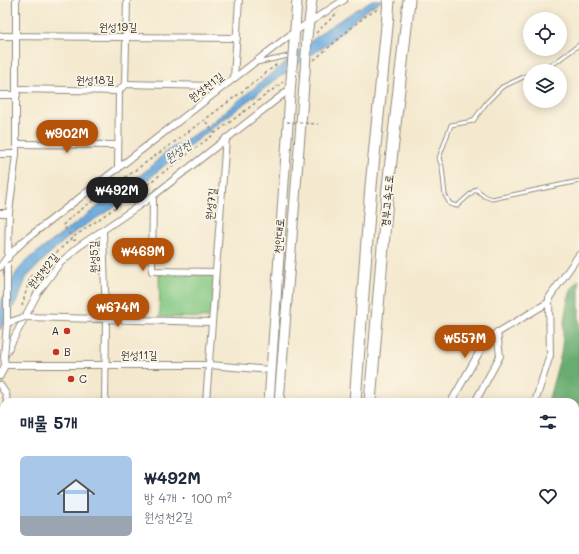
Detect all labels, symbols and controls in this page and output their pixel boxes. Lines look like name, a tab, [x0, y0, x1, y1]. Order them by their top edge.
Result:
map controls	[523, 12, 567, 108]
button: locate	[523, 12, 567, 56]
street label: 원성19길	[99, 19, 137, 34]
button: layers	[523, 64, 567, 108]
street label: 원성천1길	[185, 68, 226, 105]
street label: 원성18길	[76, 72, 114, 87]
pin: ₩902M	[39, 120, 95, 154]
text: ₩902M	[45, 124, 89, 141]
water label: 원성천	[161, 136, 195, 166]
street label: 경부고속도로	[377, 174, 396, 228]
pin: ₩492M	[89, 177, 145, 211]
text: ₩492M	[95, 181, 139, 198]
street label: 원성7길	[202, 187, 219, 221]
street label: 천안대로	[270, 218, 287, 254]
pin: ₩469M	[115, 238, 171, 272]
street label: 원성5길	[85, 240, 102, 274]
text: ₩469M	[121, 242, 165, 259]
street label: 원성천2길	[24, 250, 61, 292]
pin: ₩674M	[90, 294, 146, 328]
text: ₩674M	[96, 298, 140, 315]
place label: A	[51, 323, 59, 338]
pin: ₩557M	[437, 325, 493, 359]
marker: A	[62, 326, 72, 336]
text: ₩557M	[444, 329, 486, 346]
place label: B	[64, 344, 71, 359]
marker: B	[51, 347, 61, 357]
street label: 원성11길	[121, 347, 157, 362]
place label: C	[79, 371, 87, 386]
marker: C	[66, 374, 76, 384]
text: 매물 5개	[20, 411, 77, 433]
icon: filters	[537, 411, 559, 433]
text: ₩492M	[144, 466, 201, 488]
icon: home	[52, 472, 100, 520]
icon: heart	[537, 485, 559, 507]
text: 방 4개 · 100 m²	[144, 489, 232, 506]
text: 원성천2길	[144, 508, 193, 525]

